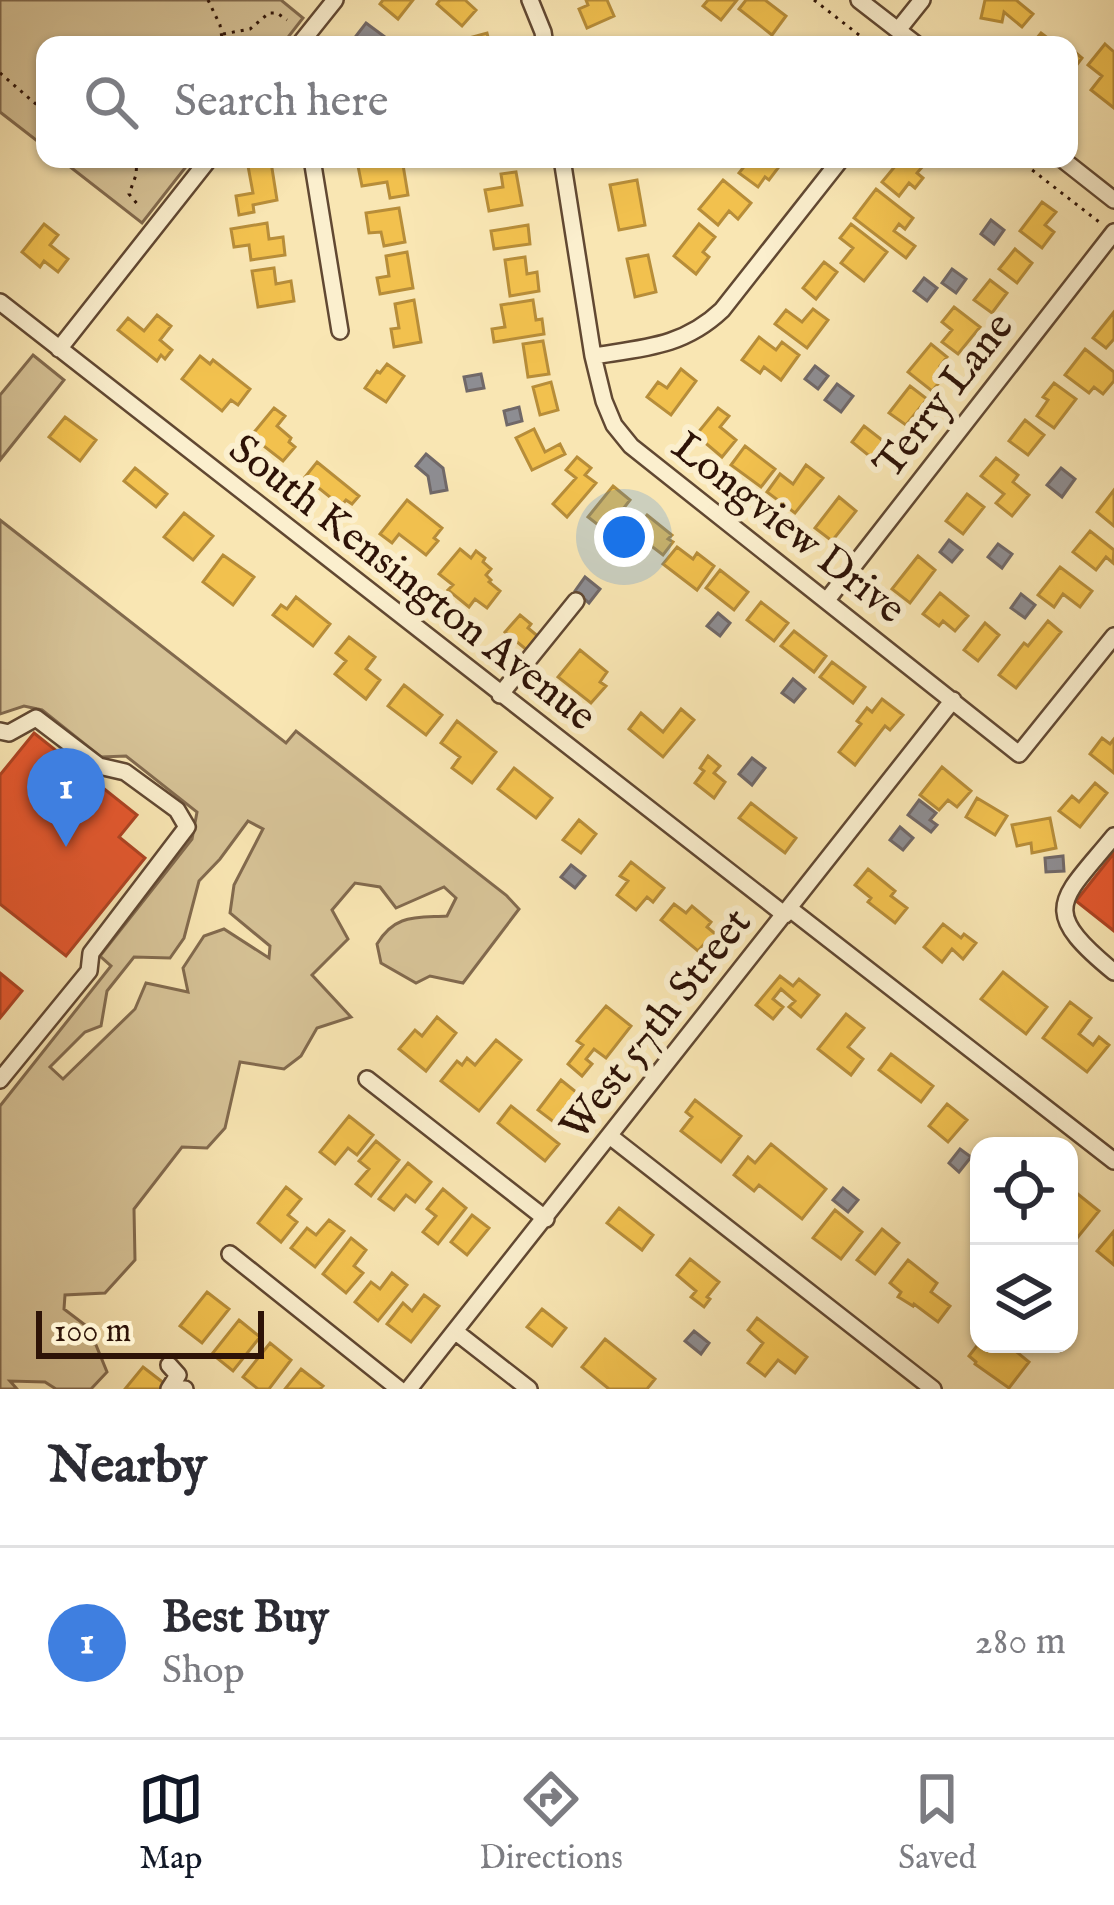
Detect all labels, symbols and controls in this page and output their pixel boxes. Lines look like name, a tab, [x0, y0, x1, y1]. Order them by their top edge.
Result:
search box	[36, 36, 1078, 168]
icon: search	[78, 69, 144, 135]
text: Search here	[174, 74, 388, 131]
street label: Terry Lane	[863, 302, 1026, 490]
street label: Longview Drive	[660, 421, 915, 637]
street label: South Kensington Avenue	[218, 424, 606, 744]
your location	[594, 507, 654, 567]
pin: 1	[27, 748, 105, 847]
street label: West 57th Street	[549, 898, 764, 1152]
map controls	[970, 1137, 1078, 1353]
button: locate	[970, 1137, 1078, 1245]
button: layers	[970, 1245, 1078, 1353]
scale bar	[36, 1305, 264, 1358]
text: 100 m	[54, 1311, 131, 1353]
text: Nearby	[48, 1435, 207, 1500]
text: Best Buy	[162, 1590, 329, 1647]
text: 1	[80, 1618, 94, 1667]
text: 280 m	[975, 1618, 1066, 1667]
text: Shop	[162, 1647, 245, 1696]
tab: Map	[138, 1766, 204, 1880]
tab: Directions	[479, 1766, 623, 1880]
tab: Saved	[898, 1766, 976, 1880]

